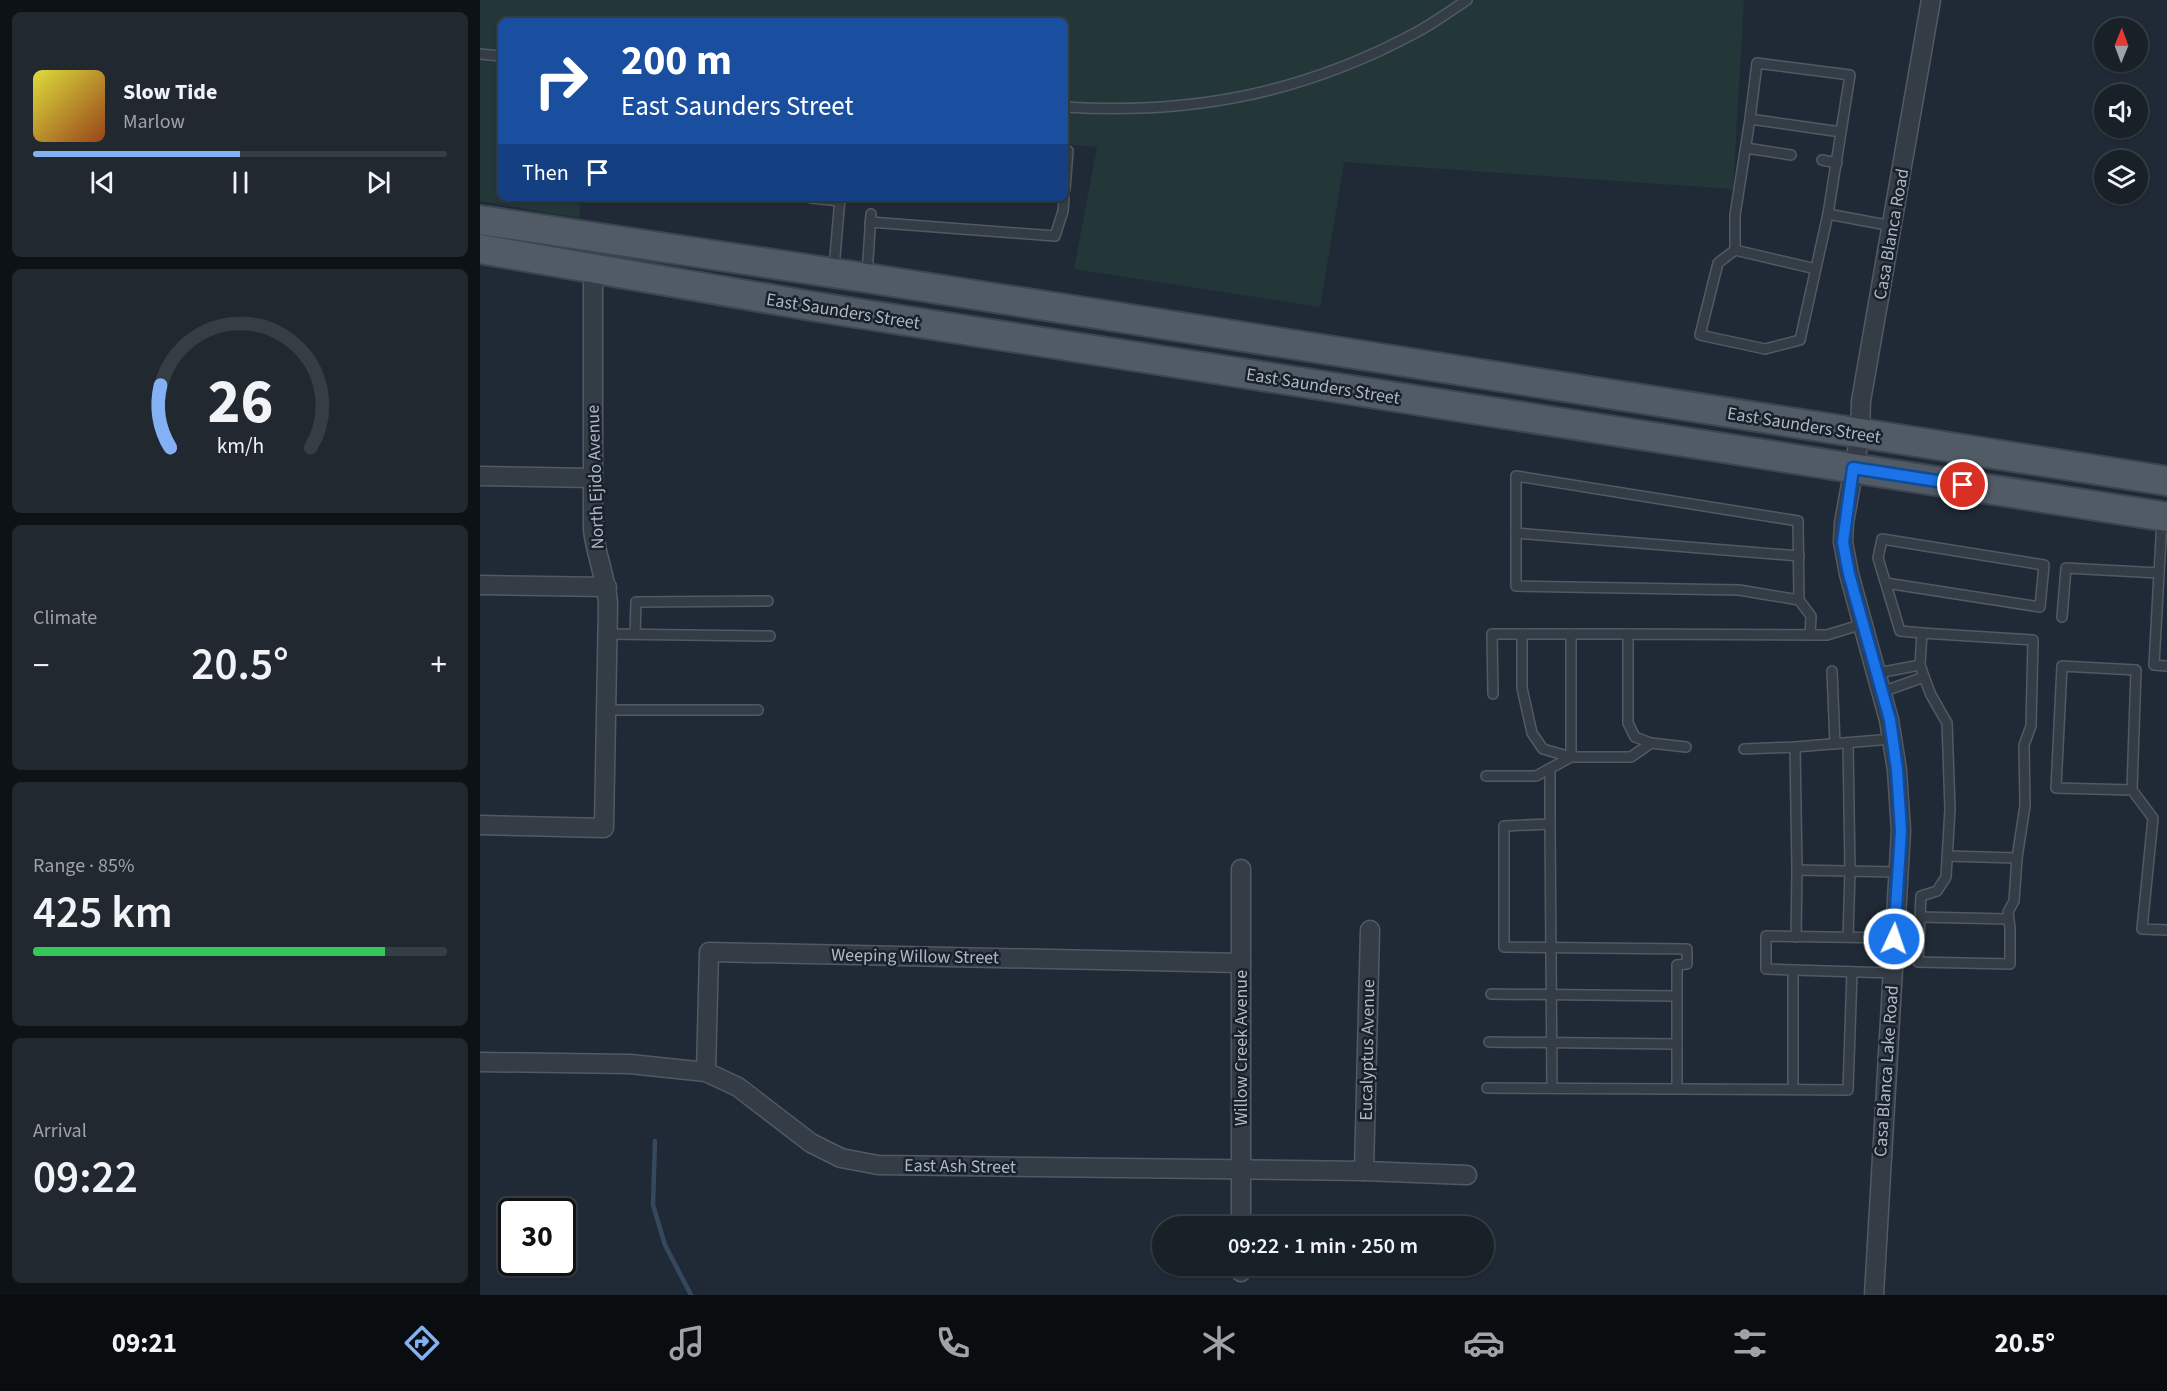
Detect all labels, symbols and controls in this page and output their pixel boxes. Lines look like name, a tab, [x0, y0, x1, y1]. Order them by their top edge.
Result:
north arrow	[2094, 18, 2148, 72]
map controls	[2094, 18, 2148, 204]
text: 200 m	[621, 31, 732, 91]
icon: right	[522, 42, 600, 120]
text: Slow Tide	[123, 76, 217, 108]
button: sound	[2094, 84, 2148, 138]
text: East Saunders Street	[621, 87, 854, 126]
text: Marlow	[123, 108, 185, 136]
button: layers	[2094, 150, 2148, 204]
icon: arrive	[581, 156, 614, 189]
text: Then	[522, 157, 569, 189]
icon: previous	[86, 166, 119, 199]
icon: pause	[224, 166, 257, 199]
icon: next	[362, 166, 395, 199]
street label: Casa Blanca Road	[1868, 166, 1915, 302]
street label: East Saunders Street	[764, 287, 921, 336]
text: 26	[207, 358, 273, 447]
street label: East Saunders Street	[1244, 362, 1401, 411]
street label: East Saunders Street	[1725, 401, 1882, 450]
street label: North Ejido Avenue	[580, 404, 611, 550]
text: km/h	[216, 431, 264, 462]
pin	[1937, 459, 1988, 510]
icon: arrive	[1946, 468, 1979, 501]
text: Climate	[33, 604, 97, 632]
text: 20.5°	[191, 633, 289, 697]
text: −	[33, 642, 49, 689]
text: +	[431, 642, 447, 689]
text: Range · 85%	[33, 852, 134, 880]
text: 425 km	[33, 881, 173, 945]
position arrow	[1862, 907, 1926, 971]
street label: Weeping Willow Street	[831, 943, 999, 970]
street label: Willow Creek Avenue	[1229, 970, 1254, 1126]
street label: Eucalyptus Avenue	[1354, 979, 1381, 1121]
street label: Casa Blanca Lake Road	[1868, 984, 1905, 1158]
text: Arrival	[33, 1117, 87, 1145]
text: 09:22	[33, 1146, 138, 1210]
street label: East Ash Street	[904, 1153, 1016, 1180]
speed limit sign: 30	[498, 1198, 576, 1276]
text: 09:22 · 1 min · 250 m	[1228, 1230, 1418, 1262]
icon: directions	[401, 1322, 443, 1364]
icon: music	[666, 1322, 708, 1364]
icon: phone	[932, 1322, 974, 1364]
icon: climate	[1198, 1322, 1240, 1364]
icon: car	[1463, 1322, 1505, 1364]
icon: filters	[1729, 1322, 1771, 1364]
text: 09:21	[112, 1324, 177, 1363]
text: 20.5°	[1994, 1324, 2055, 1363]

